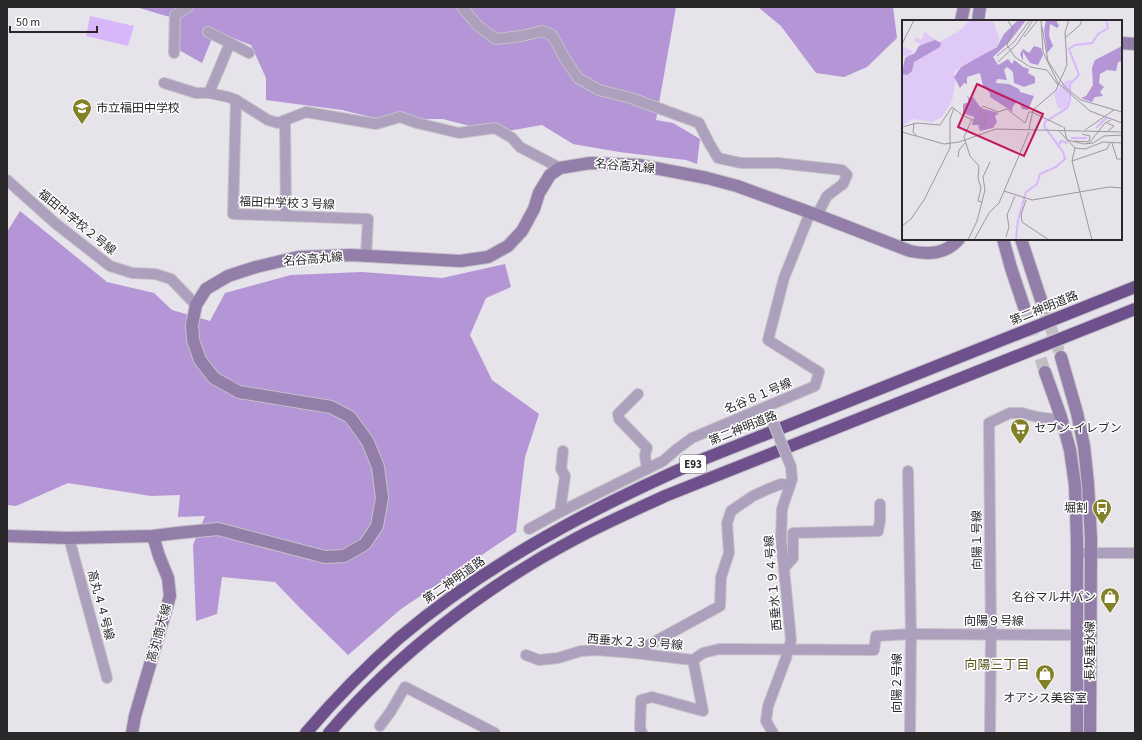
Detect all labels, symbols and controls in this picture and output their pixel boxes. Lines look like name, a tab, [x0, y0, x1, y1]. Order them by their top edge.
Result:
scale bar	[10, 8, 97, 34]
text: 50 m	[16, 14, 40, 31]
inset map	[902, 20, 1122, 240]
school or university icon: 市立福田中学校	[71, 97, 93, 125]
place label: 市立福田中学校	[96, 100, 180, 117]
street label: 名谷高丸線	[594, 155, 656, 178]
street label: 福田中学校２号線	[34, 186, 119, 259]
street label: 福田中学校３号線	[239, 193, 335, 214]
street label: 名谷高丸線	[282, 248, 344, 271]
street label: 第二神明道路	[1008, 287, 1081, 330]
street label: 名谷８１号線	[722, 375, 795, 418]
street label: 第二神明道路	[707, 407, 780, 450]
supermarket icon: セブン-イレブン	[1009, 417, 1031, 445]
place label: セブン-イレブン	[1034, 420, 1122, 437]
road number: E93	[680, 455, 706, 473]
bus stop icon: 堀割	[1091, 497, 1113, 525]
place label: 堀割	[1064, 500, 1088, 517]
street label: 向陽１号線	[968, 510, 987, 570]
street label: 西垂水１９４号線	[761, 534, 786, 632]
street label: 第二神明道路	[420, 553, 489, 608]
street label: 高丸４４号線	[83, 568, 118, 642]
shop icon: 名谷マル井パン	[1099, 586, 1121, 614]
place label: 名谷マル井パン	[1011, 589, 1096, 606]
street label: 高丸商大線	[143, 602, 176, 664]
street label: 向陽９号線	[964, 613, 1024, 630]
street label: 長坂垂水線	[1082, 621, 1099, 681]
street label: 西垂水２３９号線	[586, 631, 683, 654]
street label: 向陽２号線	[889, 653, 906, 713]
district label: 向陽三丁目	[964, 656, 1030, 674]
shop icon: オアシス美容室	[1034, 663, 1056, 691]
place label: オアシス美容室	[1003, 690, 1087, 707]

